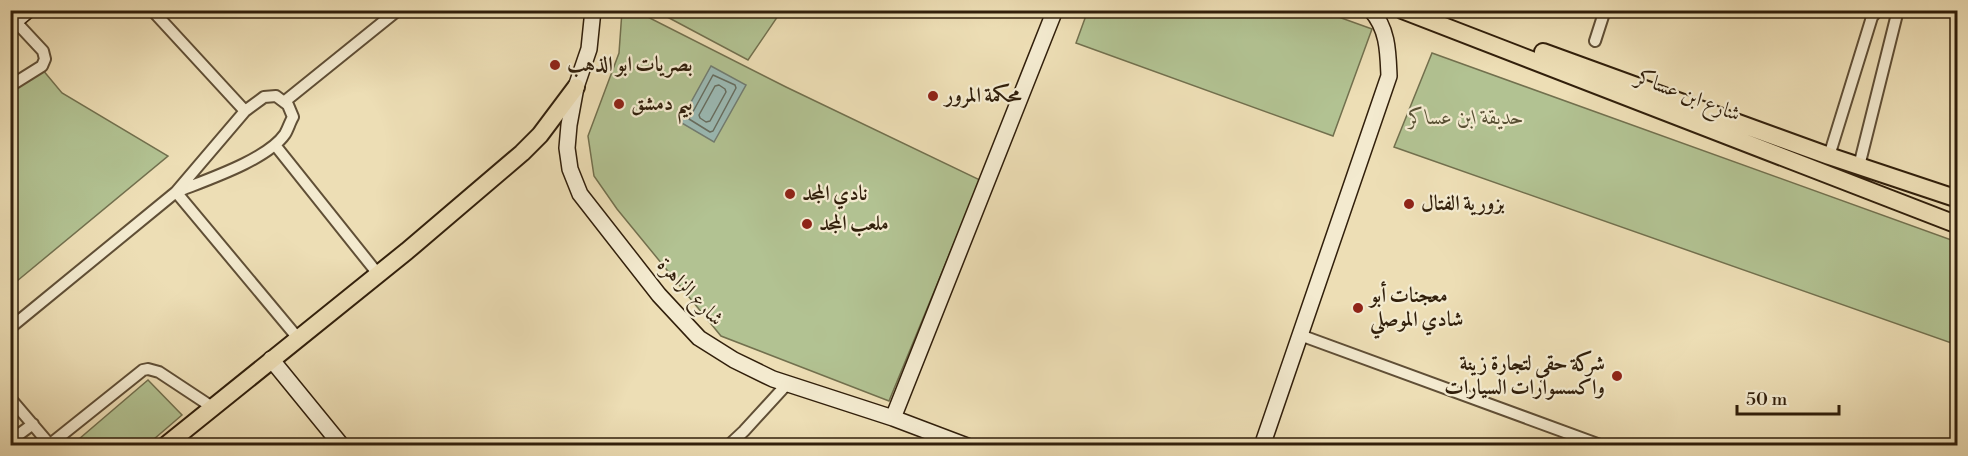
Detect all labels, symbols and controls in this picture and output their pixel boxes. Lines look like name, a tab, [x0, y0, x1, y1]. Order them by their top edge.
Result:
place label: بصريات ابو الذهب	[567, 52, 692, 78]
marker: بصريات ابو الذهب	[548, 58, 562, 72]
street label: شارع ابن عساكر	[1629, 63, 1744, 132]
place label: محكمة المرور	[943, 83, 1023, 109]
marker: محكمة المرور	[926, 89, 940, 103]
place label: بيم دمشق	[631, 91, 692, 124]
marker: بيم دمشق	[612, 97, 626, 111]
park label: حديقة ابن عساكر	[1406, 105, 1524, 131]
place label: نادي المجد	[802, 181, 867, 210]
marker: نادي المجد	[783, 187, 797, 201]
place label: بزورية الفتال	[1421, 191, 1505, 217]
marker: بزورية الفتال	[1402, 197, 1416, 211]
place label: ملعب المجد	[819, 211, 889, 237]
marker: ملعب المجد	[800, 217, 814, 231]
street label: شارع الزاهرة	[648, 252, 729, 334]
place label: معجنات أبو شادي الموصلي	[1368, 281, 1463, 339]
marker: معجنات أبو شادي الموصلي	[1351, 301, 1365, 315]
place label: شركة حقي لتجارة زينة واكسسوارات السيارات	[1444, 350, 1605, 401]
marker: شركة حقي لتجارة زينة واكسسوارات السيارات	[1610, 369, 1624, 383]
scale bar	[1737, 378, 1839, 416]
text: 50 m	[1746, 388, 1788, 411]

